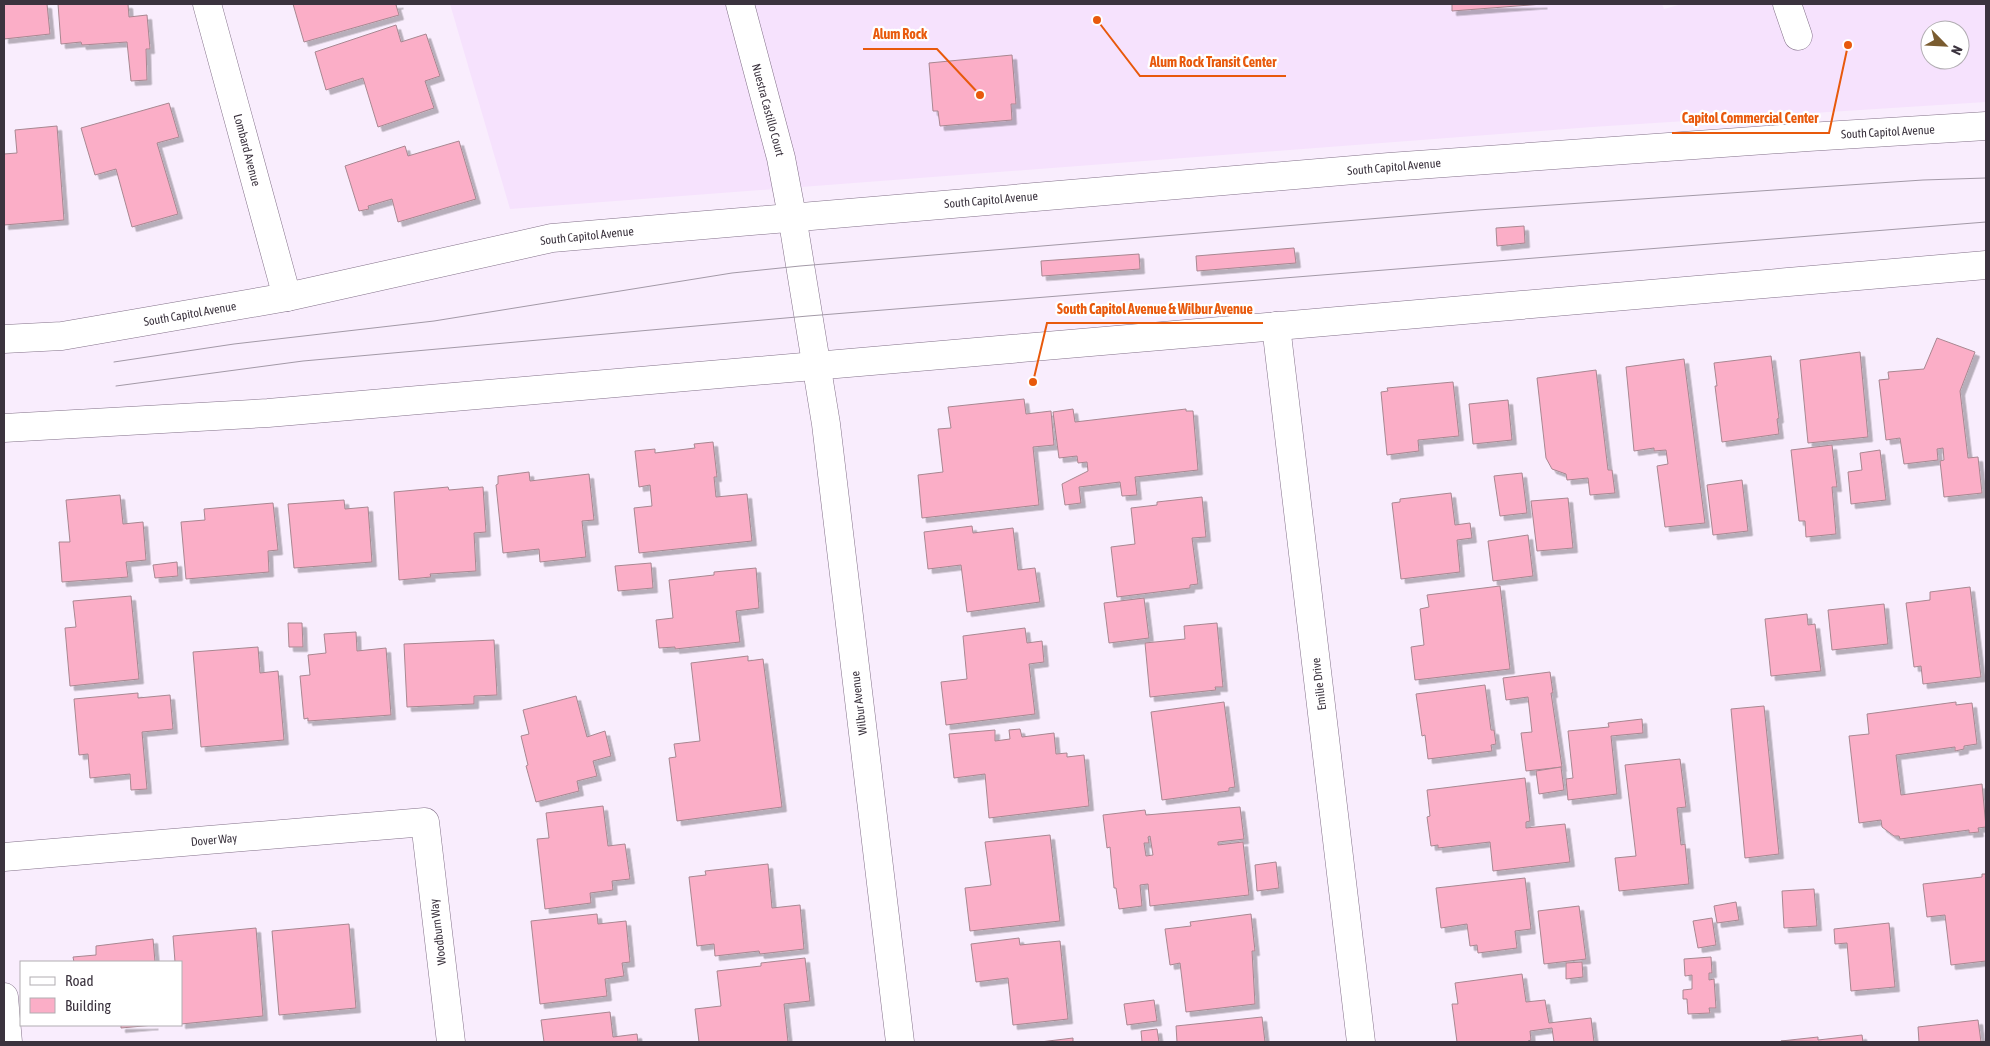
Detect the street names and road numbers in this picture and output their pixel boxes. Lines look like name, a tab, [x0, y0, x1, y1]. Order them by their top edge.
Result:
street label: Nuestra Castillo Court	[749, 62, 787, 158]
street label: Lombard Avenue	[231, 112, 263, 188]
street label: South Capitol Avenue	[1841, 123, 1935, 141]
street label: South Capitol Avenue	[1347, 156, 1441, 178]
street label: South Capitol Avenue	[944, 189, 1038, 211]
street label: South Capitol Avenue	[540, 224, 634, 248]
street label: South Capitol Avenue	[143, 299, 237, 329]
street label: Emilie Drive	[1309, 657, 1329, 711]
street label: Wilbur Avenue	[848, 670, 870, 736]
street label: Dover Way	[190, 831, 238, 849]
street label: Woodburn Way	[427, 898, 449, 966]

